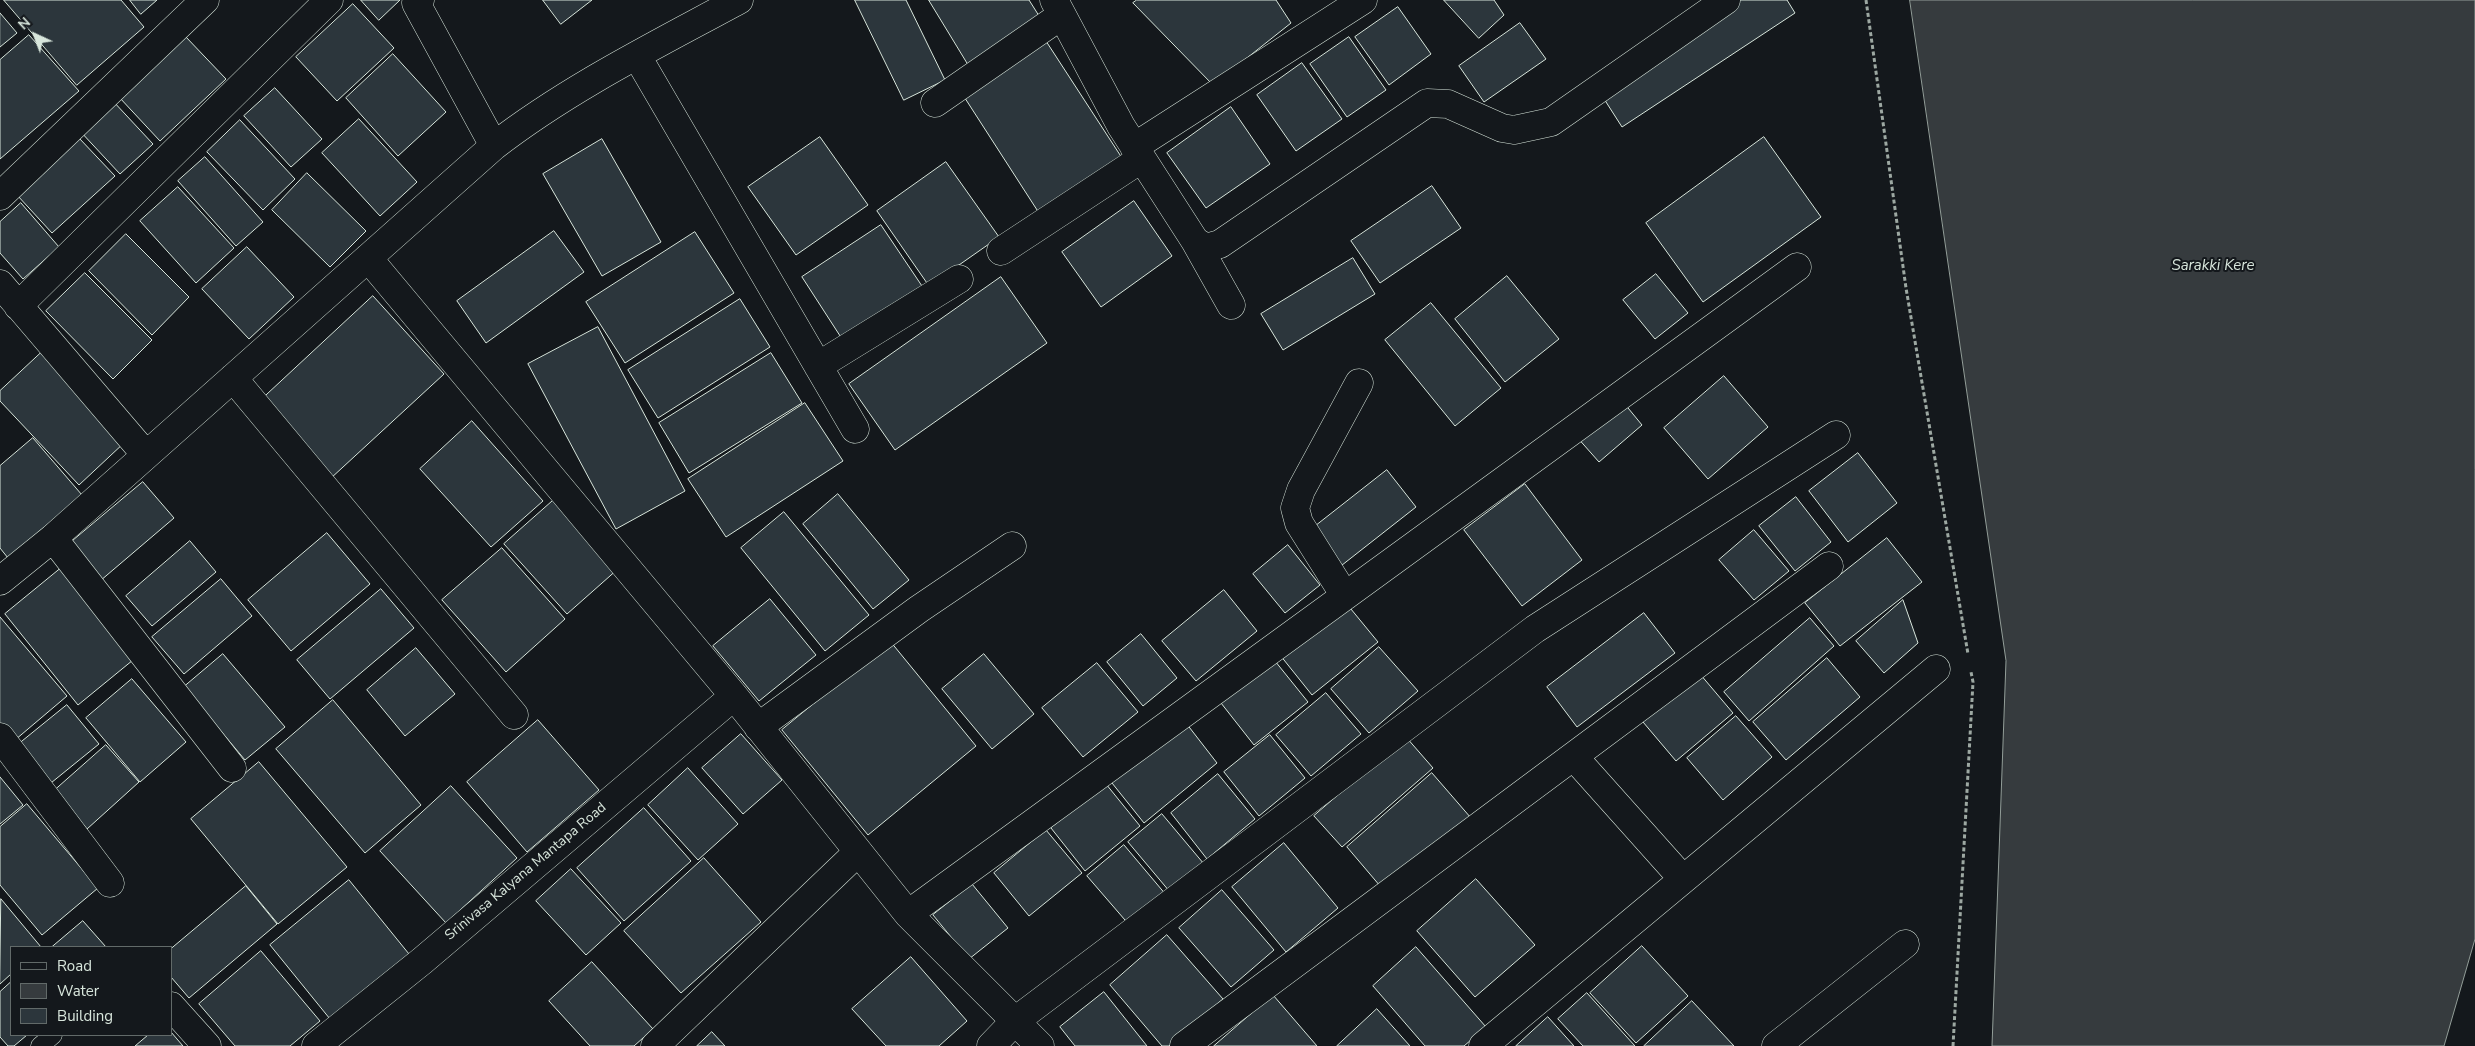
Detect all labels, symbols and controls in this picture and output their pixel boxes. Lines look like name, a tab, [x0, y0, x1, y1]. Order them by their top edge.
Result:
north arrow	[10, 10, 60, 60]
text: N	[14, 13, 35, 34]
water label: Sarakki Kere	[2171, 257, 2255, 275]
street label: Srinivasa Kalyana Mantapa Road	[442, 800, 610, 944]
legend	[10, 946, 172, 1036]
text: Road	[57, 956, 92, 976]
text: Water	[57, 981, 99, 1001]
text: Building	[57, 1006, 113, 1026]

